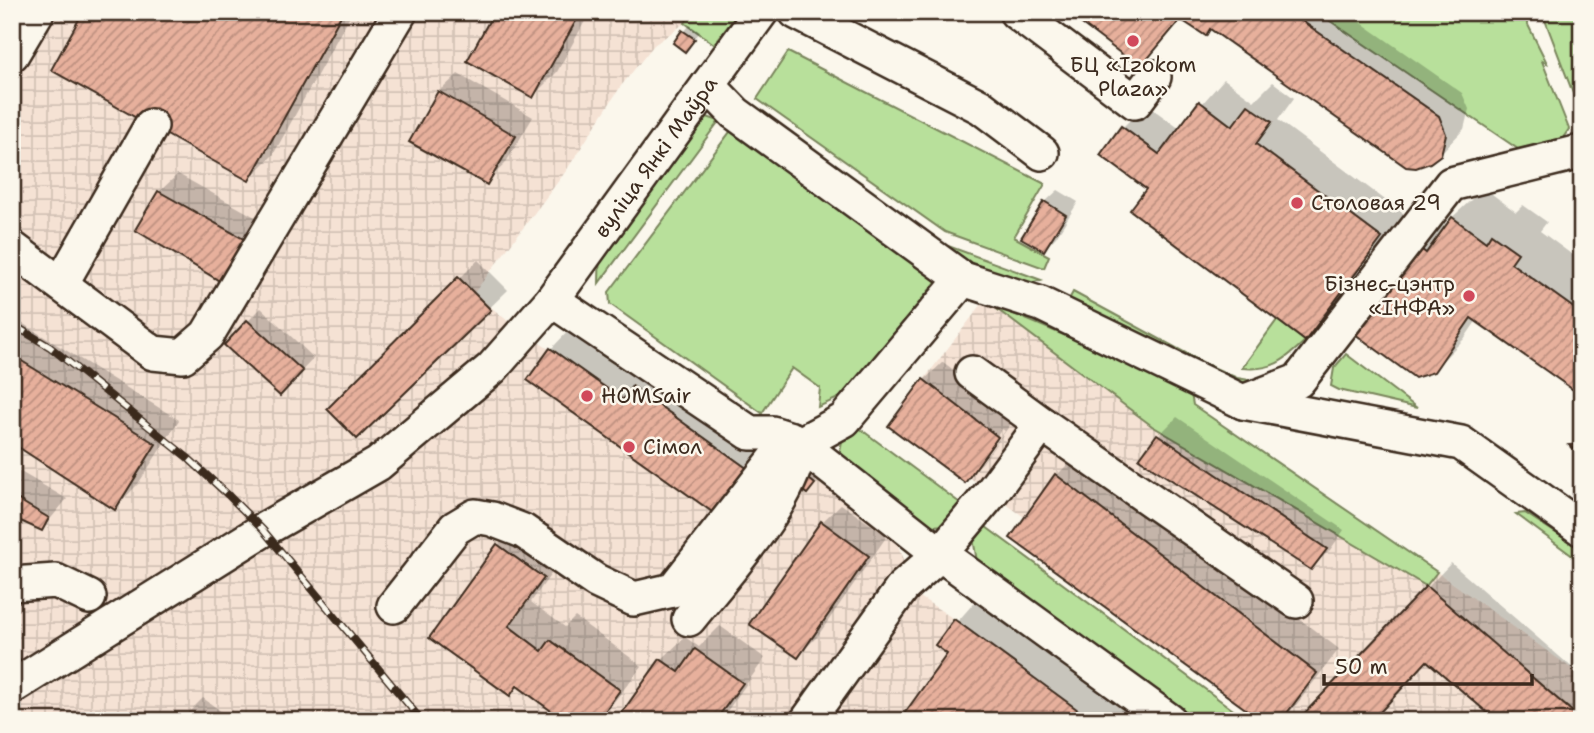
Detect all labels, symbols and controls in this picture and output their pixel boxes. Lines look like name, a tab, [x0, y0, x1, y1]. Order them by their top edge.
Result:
marker: БЦ «Izokom Plaza»	[1125, 33, 1141, 49]
place label: БЦ «Izokom Plaza»	[1070, 51, 1196, 103]
street label: вуліца Янкі Маўра	[588, 71, 724, 243]
place label: Столовая 29	[1311, 189, 1441, 217]
marker: Столовая 29	[1289, 195, 1305, 211]
place label: Бізнес-цэнтр «ІНФА»	[1324, 270, 1455, 322]
marker: Бізнес-цэнтр «ІНФА»	[1461, 288, 1477, 304]
place label: HOMSair	[601, 382, 692, 410]
marker: HOMSair	[579, 388, 595, 404]
place label: Сімол	[643, 433, 702, 461]
marker: Сімол	[621, 439, 637, 455]
scale bar	[1324, 642, 1533, 686]
text: 50 m	[1335, 653, 1388, 681]

